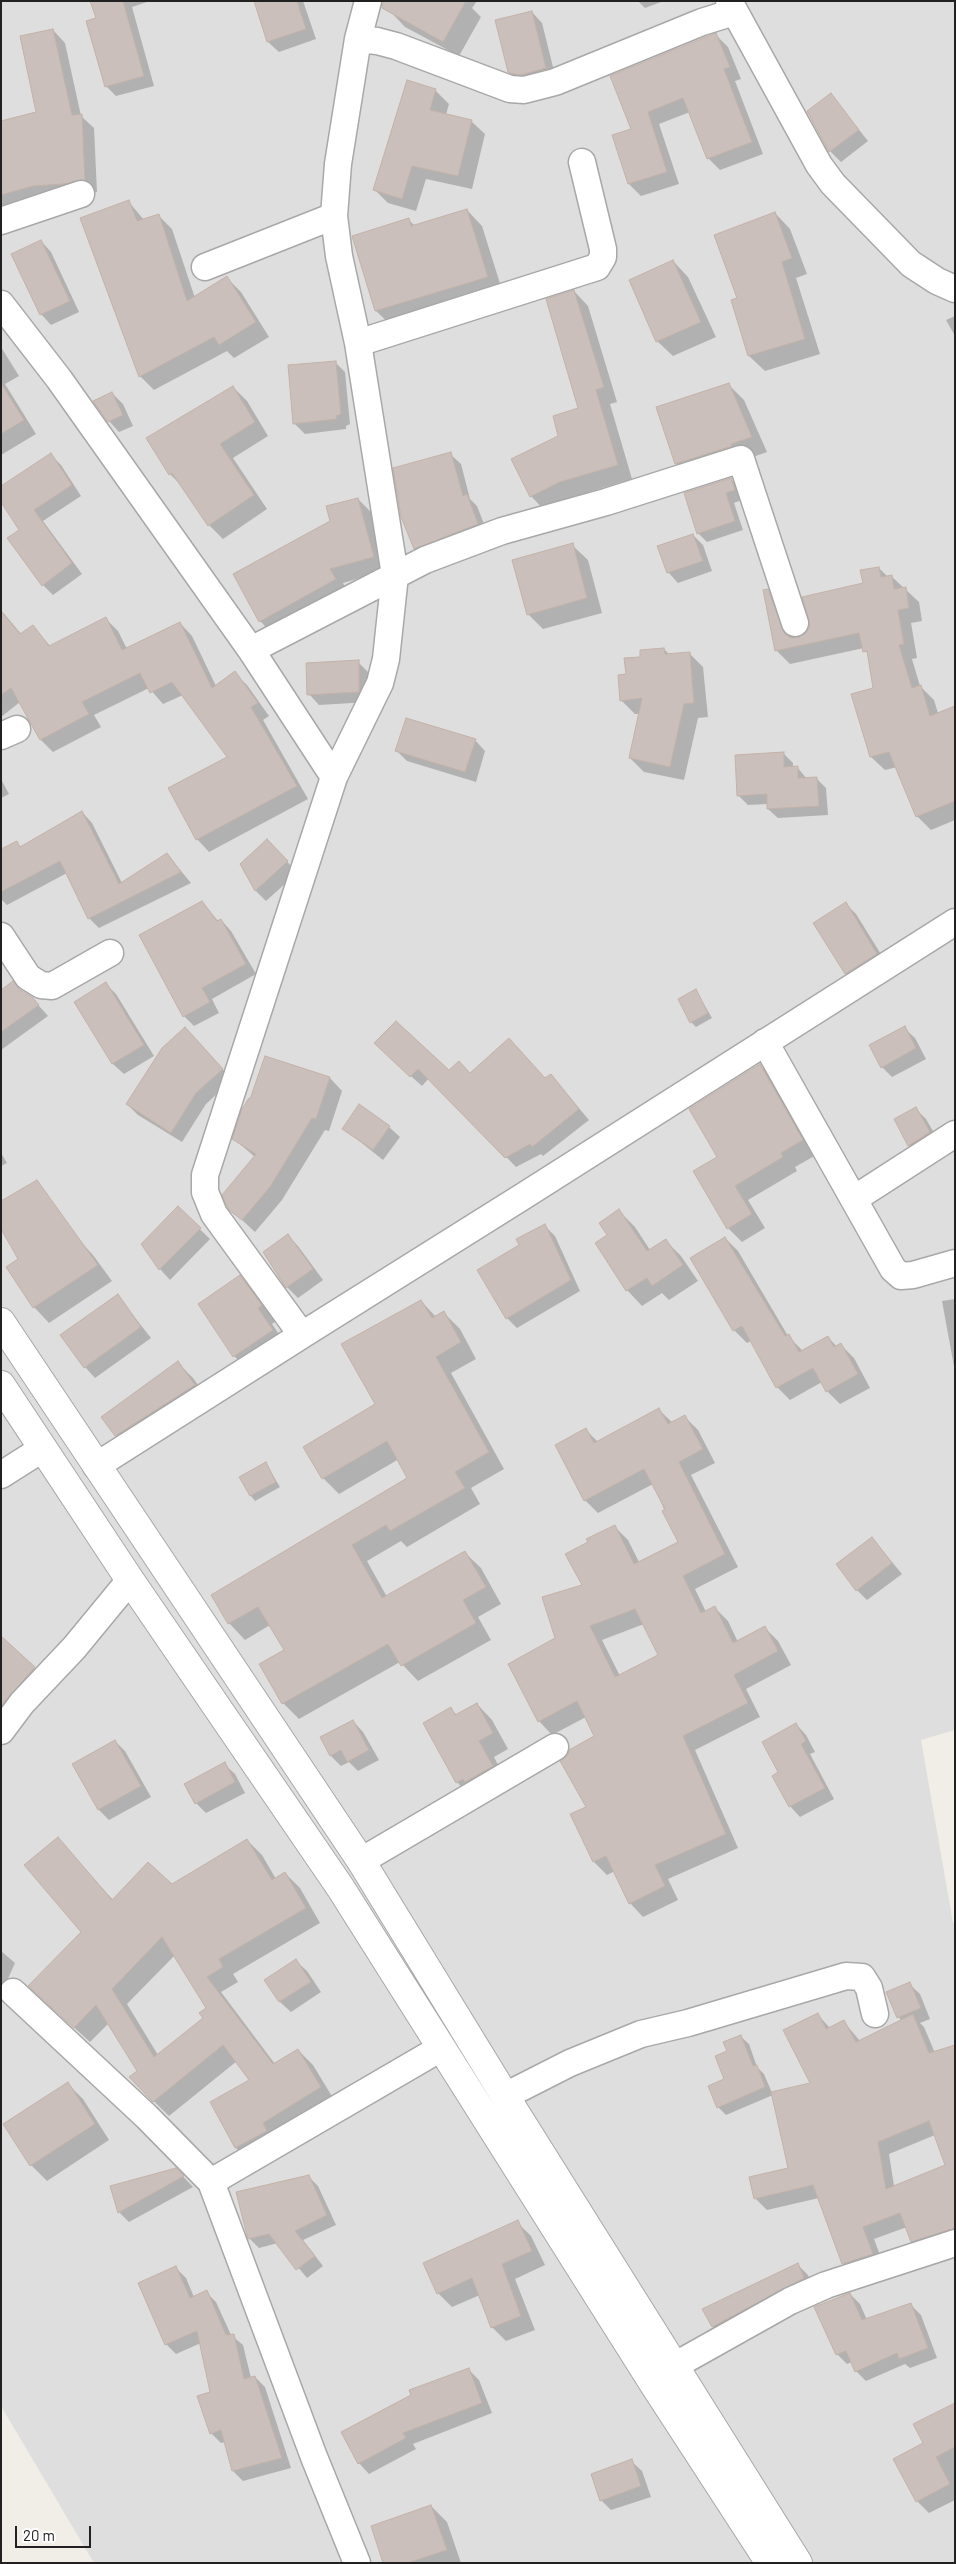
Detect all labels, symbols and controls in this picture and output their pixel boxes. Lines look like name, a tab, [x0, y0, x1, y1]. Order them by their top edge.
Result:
scale bar	[18, 2516, 94, 2548]
text: 20 m	[23, 2526, 55, 2544]

